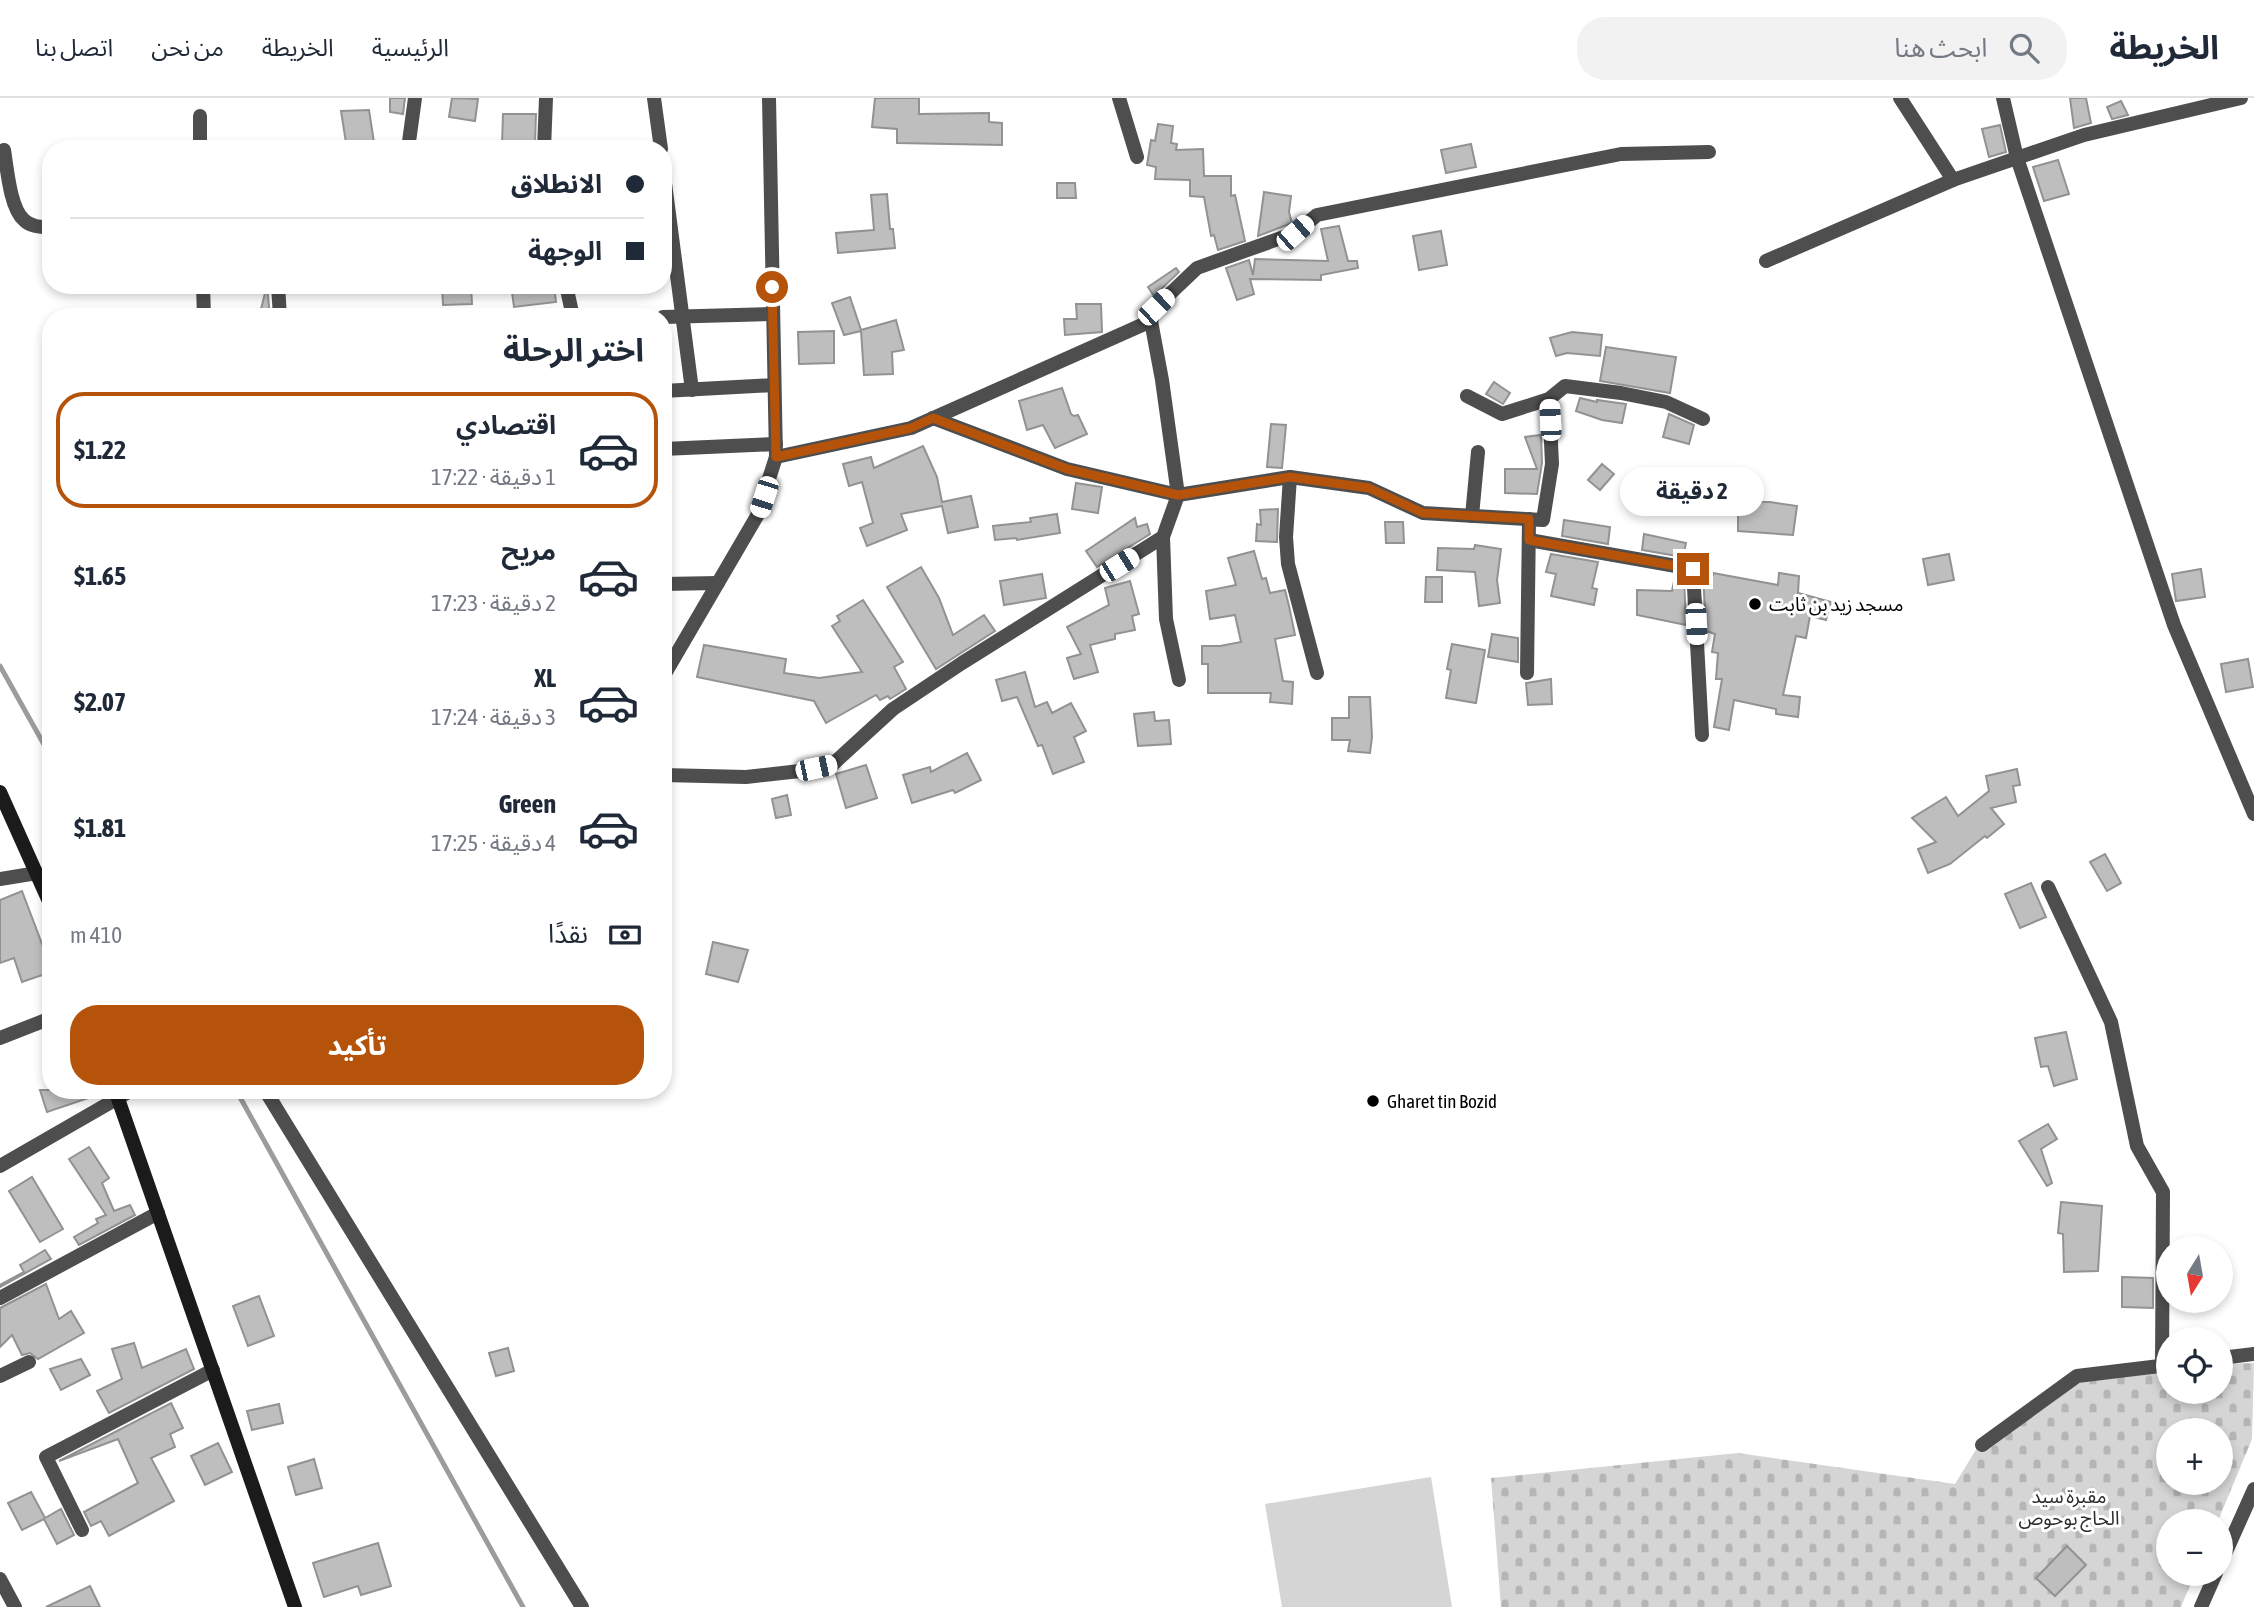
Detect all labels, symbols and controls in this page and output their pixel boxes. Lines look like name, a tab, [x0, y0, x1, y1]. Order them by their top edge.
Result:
search box	[1577, 17, 2067, 80]
text: الخريطة	[2109, 28, 2219, 66]
icon: search	[2005, 29, 2043, 67]
text: ابحث هنا	[1894, 33, 1987, 63]
text: اتصل بنا	[35, 34, 113, 61]
text: من نحن	[151, 34, 224, 61]
text: الخريطة	[262, 34, 334, 61]
text: الرئيسية	[372, 34, 449, 61]
text: الانطلاق	[511, 169, 602, 199]
car	[1273, 211, 1318, 255]
text: الوجهة	[528, 236, 602, 266]
route start	[756, 271, 788, 303]
car	[1134, 285, 1179, 329]
text: اختر الرحلة	[503, 331, 644, 368]
car	[1539, 398, 1562, 442]
text: اقتصادي	[456, 410, 556, 440]
icon: car	[577, 419, 640, 482]
text: $1.22	[74, 435, 126, 465]
text: 1 دقيقة · 17:22	[431, 464, 556, 490]
callout: 2 دقيقة	[1621, 468, 1765, 517]
car	[748, 474, 781, 520]
text: 2 دقيقة	[1656, 478, 1728, 504]
text: مريح	[501, 536, 556, 566]
icon: car	[577, 545, 640, 608]
car	[1096, 545, 1143, 585]
route end	[1677, 553, 1709, 585]
text: $1.65	[74, 561, 126, 591]
text: 2 دقيقة · 17:23	[431, 590, 556, 616]
place label: مسجد زيد بن ثابت	[1769, 593, 1903, 616]
marker: مسجد زيد بن ثابت	[1747, 596, 1763, 612]
car	[1685, 602, 1708, 646]
text: XL	[534, 663, 556, 693]
icon: car	[577, 671, 640, 734]
text: $2.07	[74, 687, 126, 717]
text: 3 دقيقة · 17:24	[431, 704, 556, 730]
car	[794, 753, 839, 783]
text: Green	[498, 789, 556, 819]
icon: car	[577, 797, 640, 860]
text: $1.81	[74, 813, 126, 843]
text: 4 دقيقة · 17:25	[431, 830, 556, 856]
icon: cash	[606, 916, 644, 954]
text: نقدًا	[548, 919, 588, 949]
text: 410 m	[70, 922, 122, 948]
button: تأكيد	[70, 1005, 644, 1085]
place label: Gharet tin Bozid	[1387, 1090, 1497, 1112]
marker: Gharet tin Bozid	[1365, 1093, 1381, 1109]
north arrow	[2156, 1236, 2233, 1312]
map controls	[2156, 1236, 2233, 1586]
button: locate	[2156, 1327, 2233, 1404]
button: +	[2156, 1418, 2233, 1495]
park label: مقبرة سيد الحاج بوحوص	[2019, 1485, 2119, 1532]
button: −	[2156, 1509, 2233, 1586]

